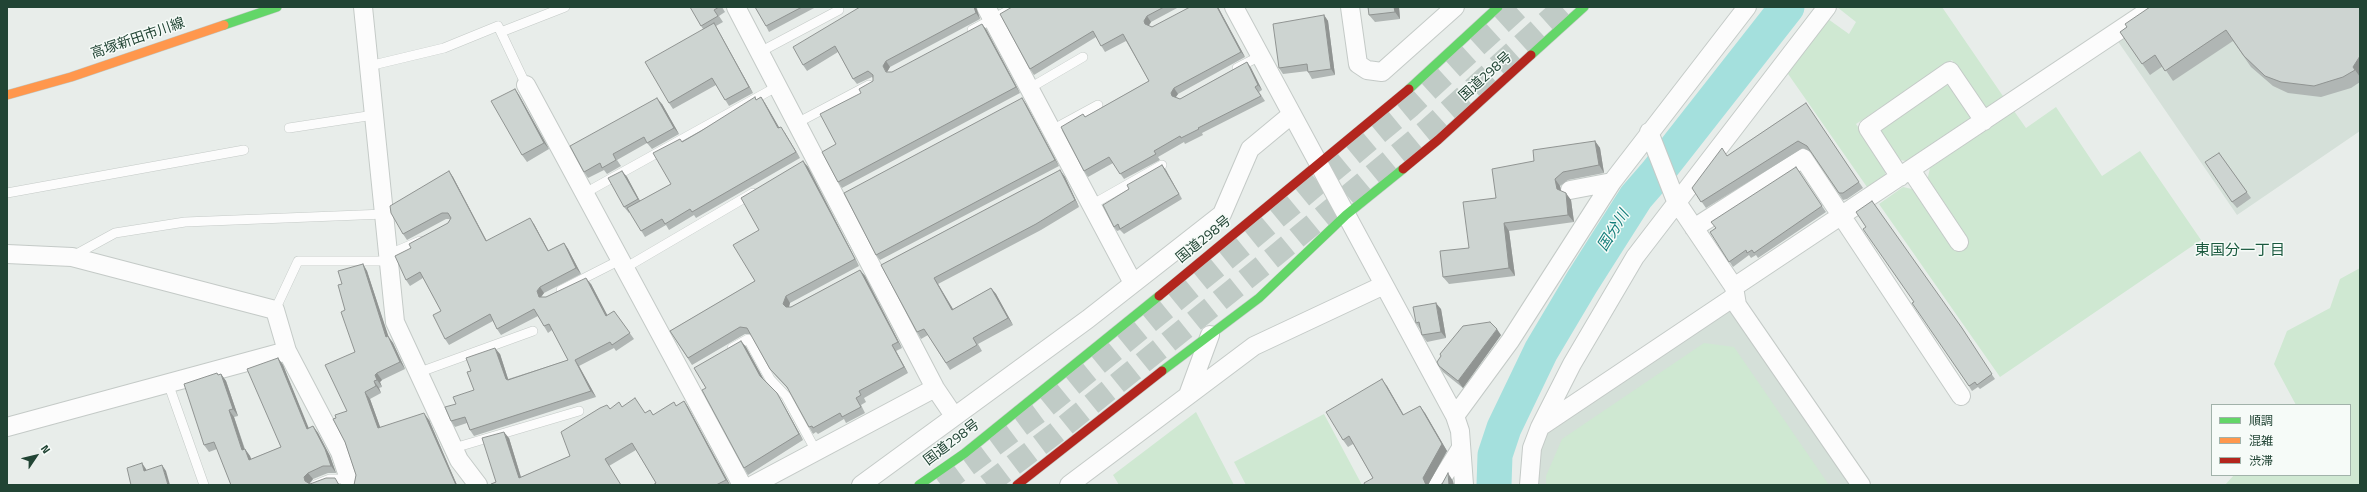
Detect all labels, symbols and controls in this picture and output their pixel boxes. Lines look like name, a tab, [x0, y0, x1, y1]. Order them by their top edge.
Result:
street label: 高塚新田市川線	[89, 15, 187, 63]
street label: 国道298号	[1456, 49, 1516, 105]
water label: 国分川	[1594, 207, 1634, 255]
street label: 国道298号	[1173, 213, 1235, 267]
district label: 東国分一丁目	[2195, 242, 2285, 260]
legend	[2211, 404, 2351, 476]
text: 順調	[2249, 411, 2273, 430]
street label: 国道298号	[921, 417, 983, 469]
text: 混雑	[2249, 431, 2273, 450]
north arrow	[16, 436, 56, 476]
text: N	[37, 441, 55, 457]
text: 渋滞	[2249, 451, 2273, 470]

